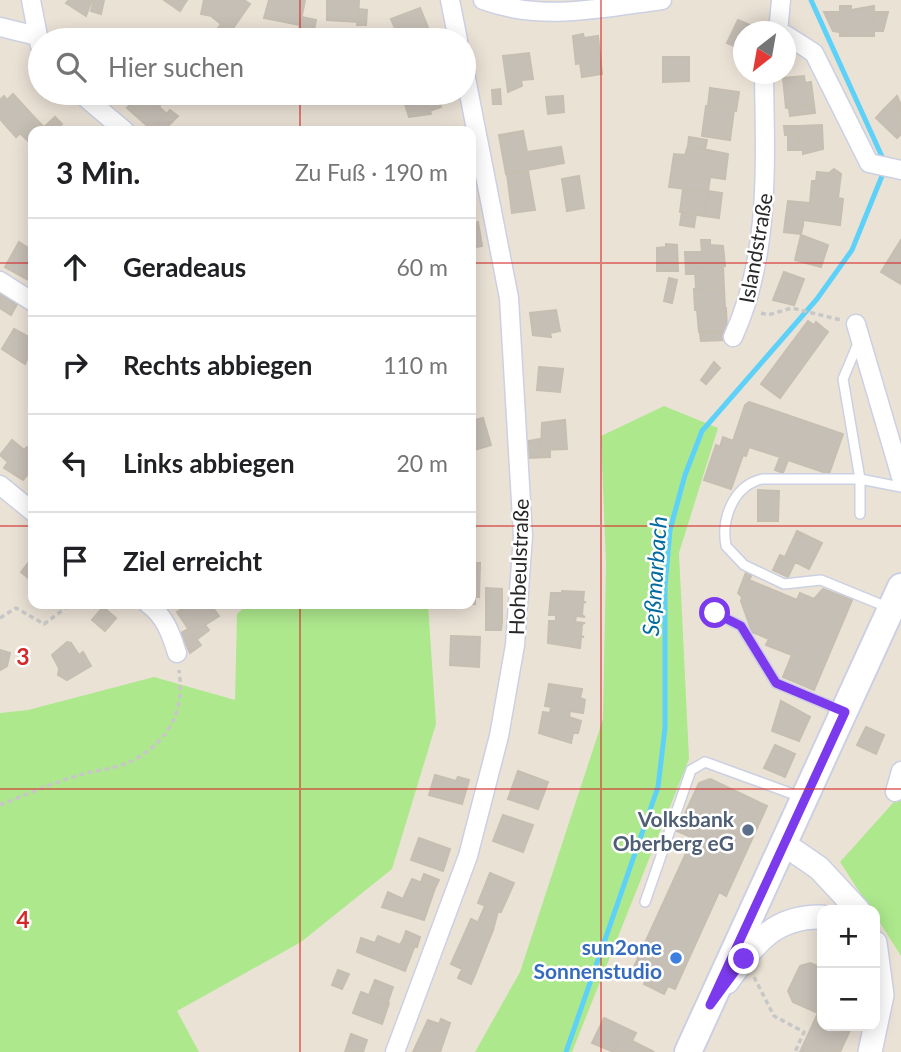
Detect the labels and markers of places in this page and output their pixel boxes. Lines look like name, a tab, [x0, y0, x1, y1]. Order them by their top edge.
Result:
place label: Volksbank Oberberg eG	[613, 806, 735, 855]
marker: Volksbank Oberberg eG	[740, 822, 756, 838]
place label: sun2one Sonnenstudio	[534, 934, 662, 983]
marker: sun2one Sonnenstudio	[668, 950, 684, 966]

